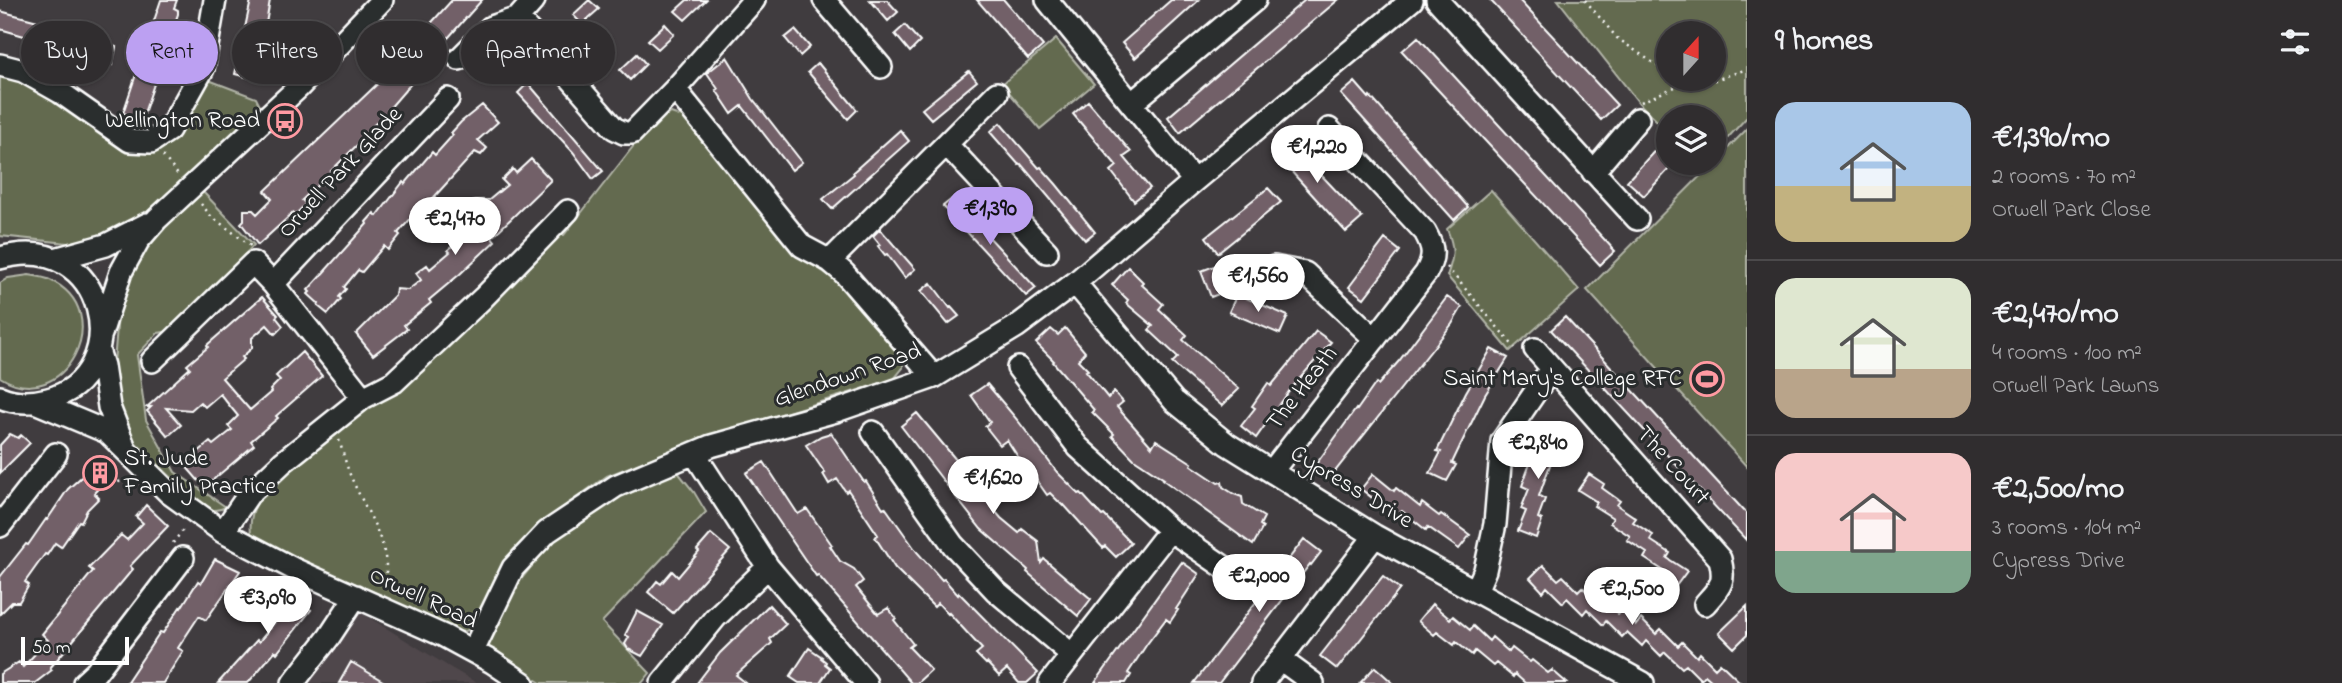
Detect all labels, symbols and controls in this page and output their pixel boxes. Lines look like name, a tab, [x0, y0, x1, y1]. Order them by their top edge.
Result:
text: 9 homes	[1775, 20, 1873, 64]
chip: Buy	[21, 21, 112, 84]
chip: Rent	[126, 21, 218, 84]
chip: Filters	[232, 21, 342, 84]
chip: New	[356, 21, 447, 84]
chip: Apartment	[461, 21, 615, 84]
north arrow	[1656, 21, 1726, 91]
map controls	[1656, 21, 1726, 175]
icon: filters	[2276, 23, 2314, 61]
street label: Orwell Park Glade	[270, 99, 412, 247]
bus stop icon: Wellington Road	[266, 102, 304, 140]
place label: Wellington Road	[105, 104, 261, 139]
button: layers	[1656, 105, 1726, 175]
text: €1,390/mo	[1992, 117, 2110, 161]
pin: €1,220	[1260, 125, 1374, 185]
icon: home	[1831, 130, 1915, 214]
text: €1,220	[1287, 131, 1347, 164]
text: 2 rooms · 70 m²	[1992, 161, 2136, 194]
pin: €1,390	[933, 188, 1047, 247]
text: €1,390	[963, 193, 1017, 226]
text: Orwell Park Close	[1992, 194, 2151, 227]
pin: €2,470	[398, 198, 512, 257]
text: €2,470	[425, 203, 485, 236]
pin: €1,560	[1201, 254, 1315, 314]
text: €1,560	[1228, 260, 1288, 293]
text: €2,470/mo	[1992, 293, 2119, 337]
icon: home	[1831, 306, 1915, 390]
street label: Glendown Road	[770, 334, 927, 418]
text: 4 rooms · 100 m²	[1992, 337, 2142, 370]
street label: The Heath	[1259, 339, 1347, 439]
sports icon: Saint Mary's College RFC	[1688, 360, 1726, 398]
place label: Saint Mary's College RFC	[1443, 362, 1682, 398]
text: Orwell Park Lawns	[1992, 370, 2160, 403]
street label: The Court	[1627, 418, 1717, 514]
pin: €2,840	[1481, 421, 1595, 481]
text: €2,840	[1508, 427, 1568, 460]
street label: Cypress Drive	[1282, 437, 1420, 540]
place label: St. Jude Family Practice	[123, 442, 276, 506]
building icon: St. Jude Family Practice	[81, 454, 119, 492]
pin: €1,620	[936, 456, 1050, 516]
text: €1,620	[964, 462, 1022, 495]
text: €2,500/mo	[1992, 468, 2124, 512]
icon: home	[1831, 481, 1915, 565]
text: 3 rooms · 104 m²	[1992, 512, 2141, 545]
text: Cypress Drive	[1992, 545, 2125, 578]
pin: €2,000	[1202, 554, 1316, 614]
street label: Orwell Road	[363, 559, 483, 640]
text: €2,000	[1228, 560, 1290, 593]
pin: €2,500	[1575, 568, 1689, 627]
text: €2,500	[1600, 573, 1664, 606]
pin: €3,090	[211, 576, 325, 636]
text: €3,090	[240, 582, 296, 615]
scale bar	[21, 634, 130, 666]
text: 50 m	[32, 635, 71, 662]

